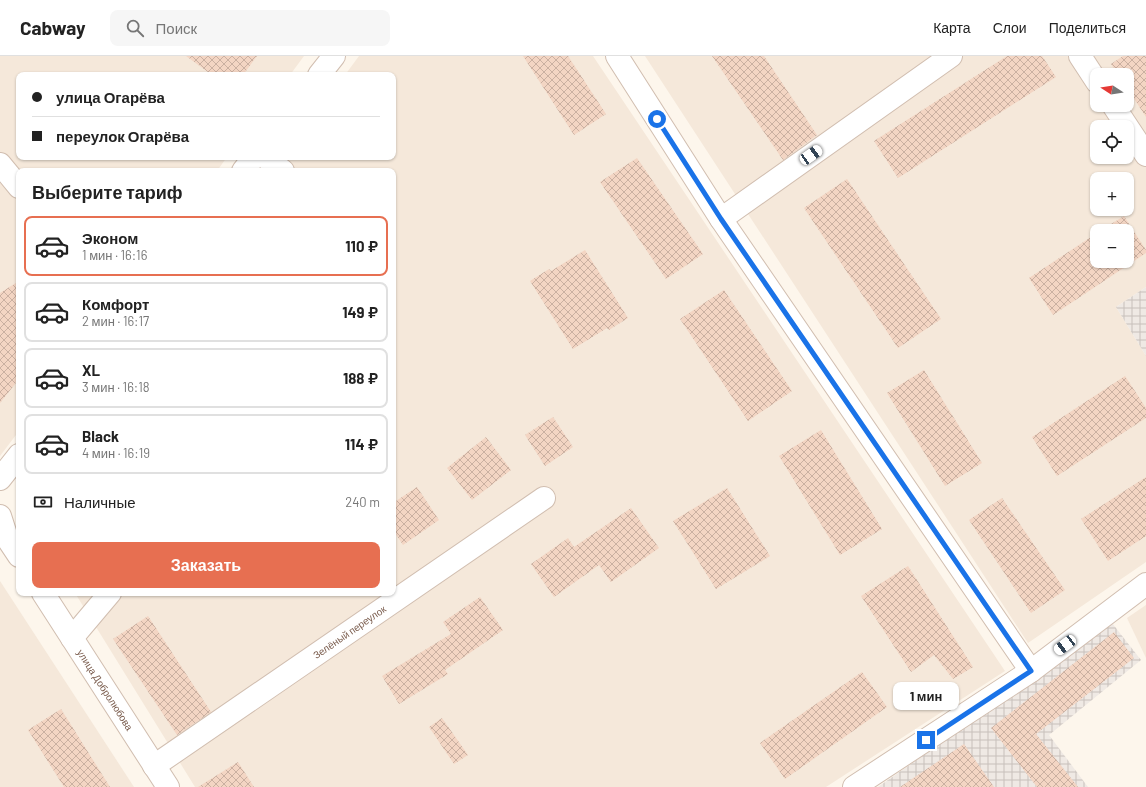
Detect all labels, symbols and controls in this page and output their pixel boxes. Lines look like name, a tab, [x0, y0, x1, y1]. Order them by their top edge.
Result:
search box	[110, 10, 390, 46]
text: Cabway	[20, 16, 86, 39]
icon: search	[124, 17, 146, 39]
text: Поиск	[156, 19, 197, 37]
text: Карта	[933, 19, 971, 36]
text: Слои	[993, 19, 1027, 36]
text: Поделиться	[1049, 19, 1126, 36]
north arrow	[1090, 68, 1134, 112]
map controls	[1090, 68, 1134, 268]
text: улица Огарёва	[56, 88, 165, 106]
route start	[648, 110, 666, 128]
button: locate	[1090, 120, 1134, 164]
text: переулок Огарёва	[56, 127, 189, 145]
car	[798, 143, 824, 167]
button: +	[1090, 172, 1134, 216]
text: Выберите тариф	[32, 181, 183, 203]
button: −	[1090, 224, 1134, 268]
icon: car	[34, 228, 70, 264]
text: Эконом	[82, 229, 138, 247]
text: 110 ₽	[345, 237, 378, 255]
text: 1 мин · 16:16	[82, 247, 147, 263]
icon: car	[34, 294, 70, 330]
text: Комфорт	[82, 295, 149, 313]
text: 149 ₽	[342, 303, 378, 321]
text: 2 мин · 16:17	[82, 313, 149, 329]
icon: car	[34, 360, 70, 396]
text: XL	[82, 361, 100, 379]
text: 188 ₽	[343, 369, 378, 387]
text: 3 мин · 16:18	[82, 379, 150, 395]
icon: car	[34, 426, 70, 462]
text: Black	[82, 427, 119, 445]
text: 114 ₽	[345, 435, 378, 453]
text: 4 мин · 16:19	[82, 445, 150, 461]
icon: cash	[32, 491, 54, 513]
text: Наличные	[64, 493, 136, 511]
text: 240 m	[345, 494, 380, 510]
button: Заказать	[32, 542, 380, 588]
street label: Зелёный переулок	[311, 602, 389, 661]
car	[1052, 633, 1078, 657]
street label: улица Добролюбова	[75, 647, 136, 733]
callout: 1 мин	[893, 682, 959, 710]
text: 1 мин	[910, 688, 942, 704]
route end	[917, 731, 935, 749]

